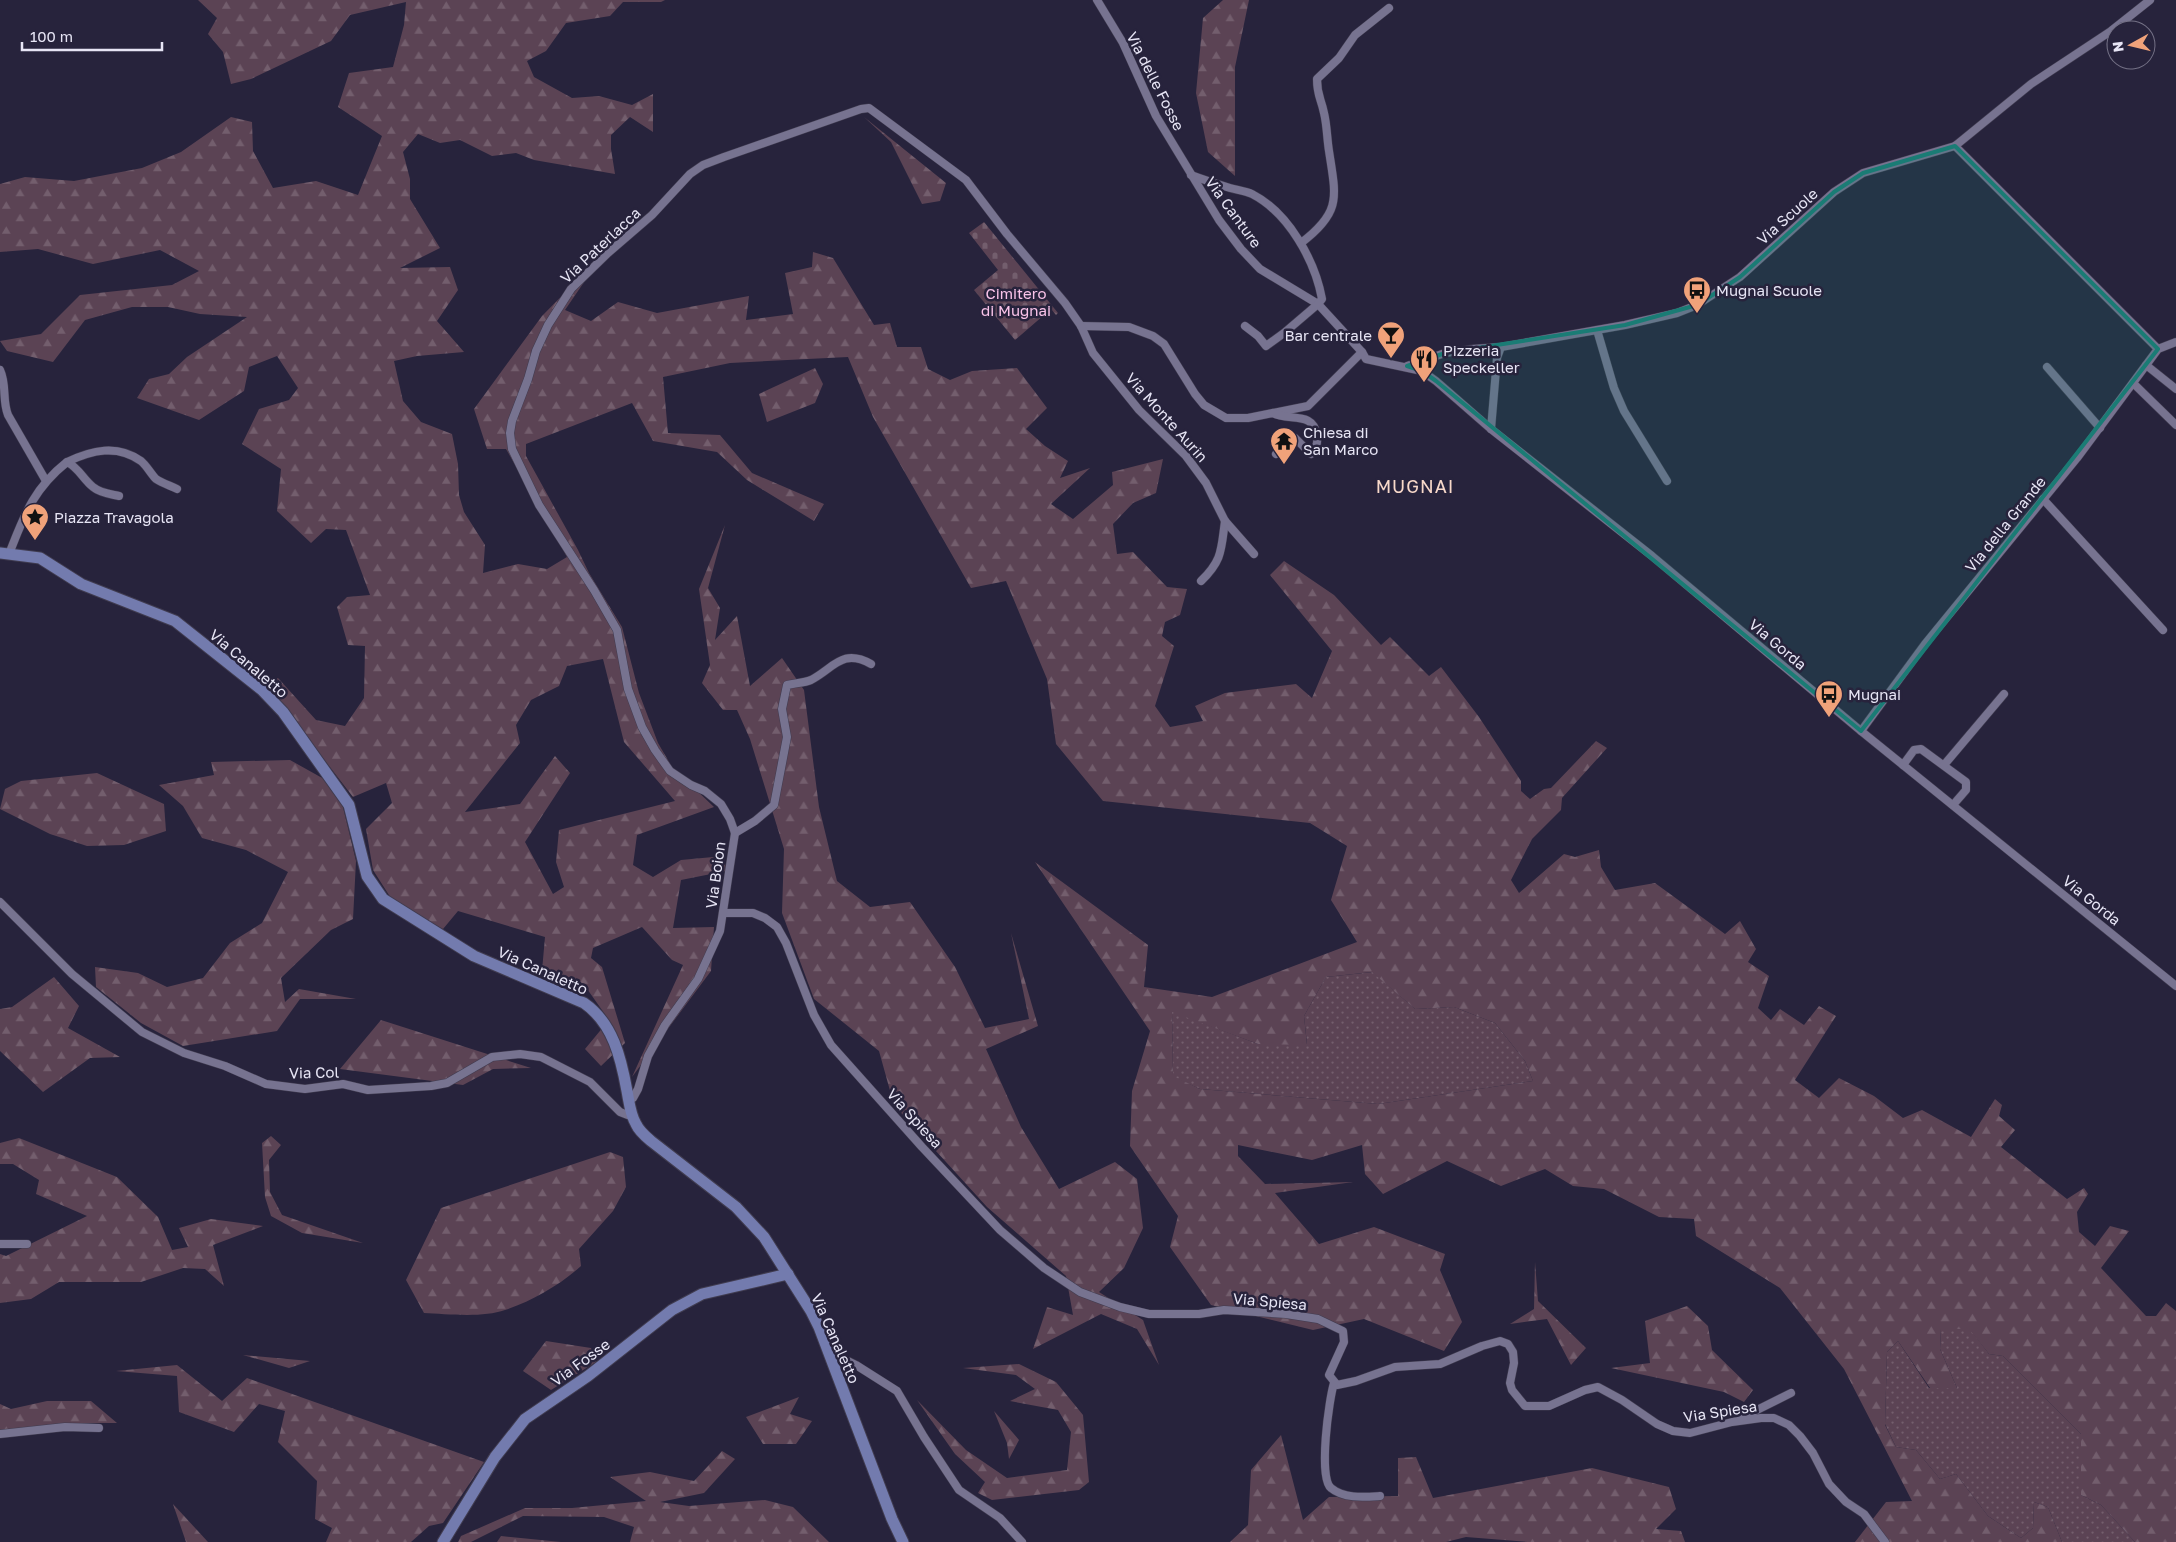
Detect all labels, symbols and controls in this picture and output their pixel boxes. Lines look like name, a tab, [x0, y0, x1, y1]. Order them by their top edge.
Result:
scale bar	[22, 20, 162, 52]
north arrow	[2106, 20, 2156, 70]
text: 100 m	[30, 27, 73, 45]
street label: Via delle Fosse	[1123, 29, 1189, 134]
text: N	[2108, 40, 2127, 53]
street label: Via Canture	[1202, 173, 1266, 251]
street label: Via Scuole	[1753, 184, 1821, 248]
street label: Via Paterlacca	[556, 203, 644, 287]
bus stop icon: Mugnai Scuole	[1682, 275, 1712, 314]
place label: Mugnai Scuole	[1716, 281, 1822, 299]
park label: Cimitero di Mugnai	[981, 284, 1051, 319]
bar icon: Bar centrale	[1376, 320, 1406, 359]
place label: Bar centrale	[1284, 326, 1372, 344]
place label: Pizzeria Speckeller	[1443, 341, 1520, 376]
restaurant icon: Pizzeria Speckeller	[1409, 344, 1439, 383]
street label: Via Monte Aurin	[1122, 369, 1212, 465]
place label: Chiesa di San Marco	[1303, 423, 1378, 458]
temple icon: Chiesa di San Marco	[1269, 426, 1299, 465]
street label: Via della Grande	[1961, 472, 2049, 575]
district label: MUGNAI	[1376, 475, 1454, 497]
place icon: Piazza Travagola	[20, 502, 50, 541]
place label: Piazza Travagola	[54, 508, 174, 526]
street label: Via Gorda	[1746, 615, 1810, 673]
street label: Via Canaletto	[206, 625, 292, 701]
bus stop icon: Mugnai	[1814, 679, 1844, 718]
place label: Mugnai	[1848, 685, 1901, 703]
street label: Via Boion	[701, 840, 729, 910]
street label: Via Gorda	[2059, 871, 2125, 929]
street label: Via Canaletto	[495, 942, 591, 998]
street label: Via Col	[289, 1063, 340, 1081]
street label: Via Spiesa	[883, 1084, 947, 1152]
street label: Via Spiesa	[1232, 1289, 1308, 1313]
street label: Via Canaletto	[808, 1290, 864, 1386]
street label: Via Fosse	[547, 1334, 613, 1389]
street label: Via Spiesa	[1682, 1396, 1758, 1426]

